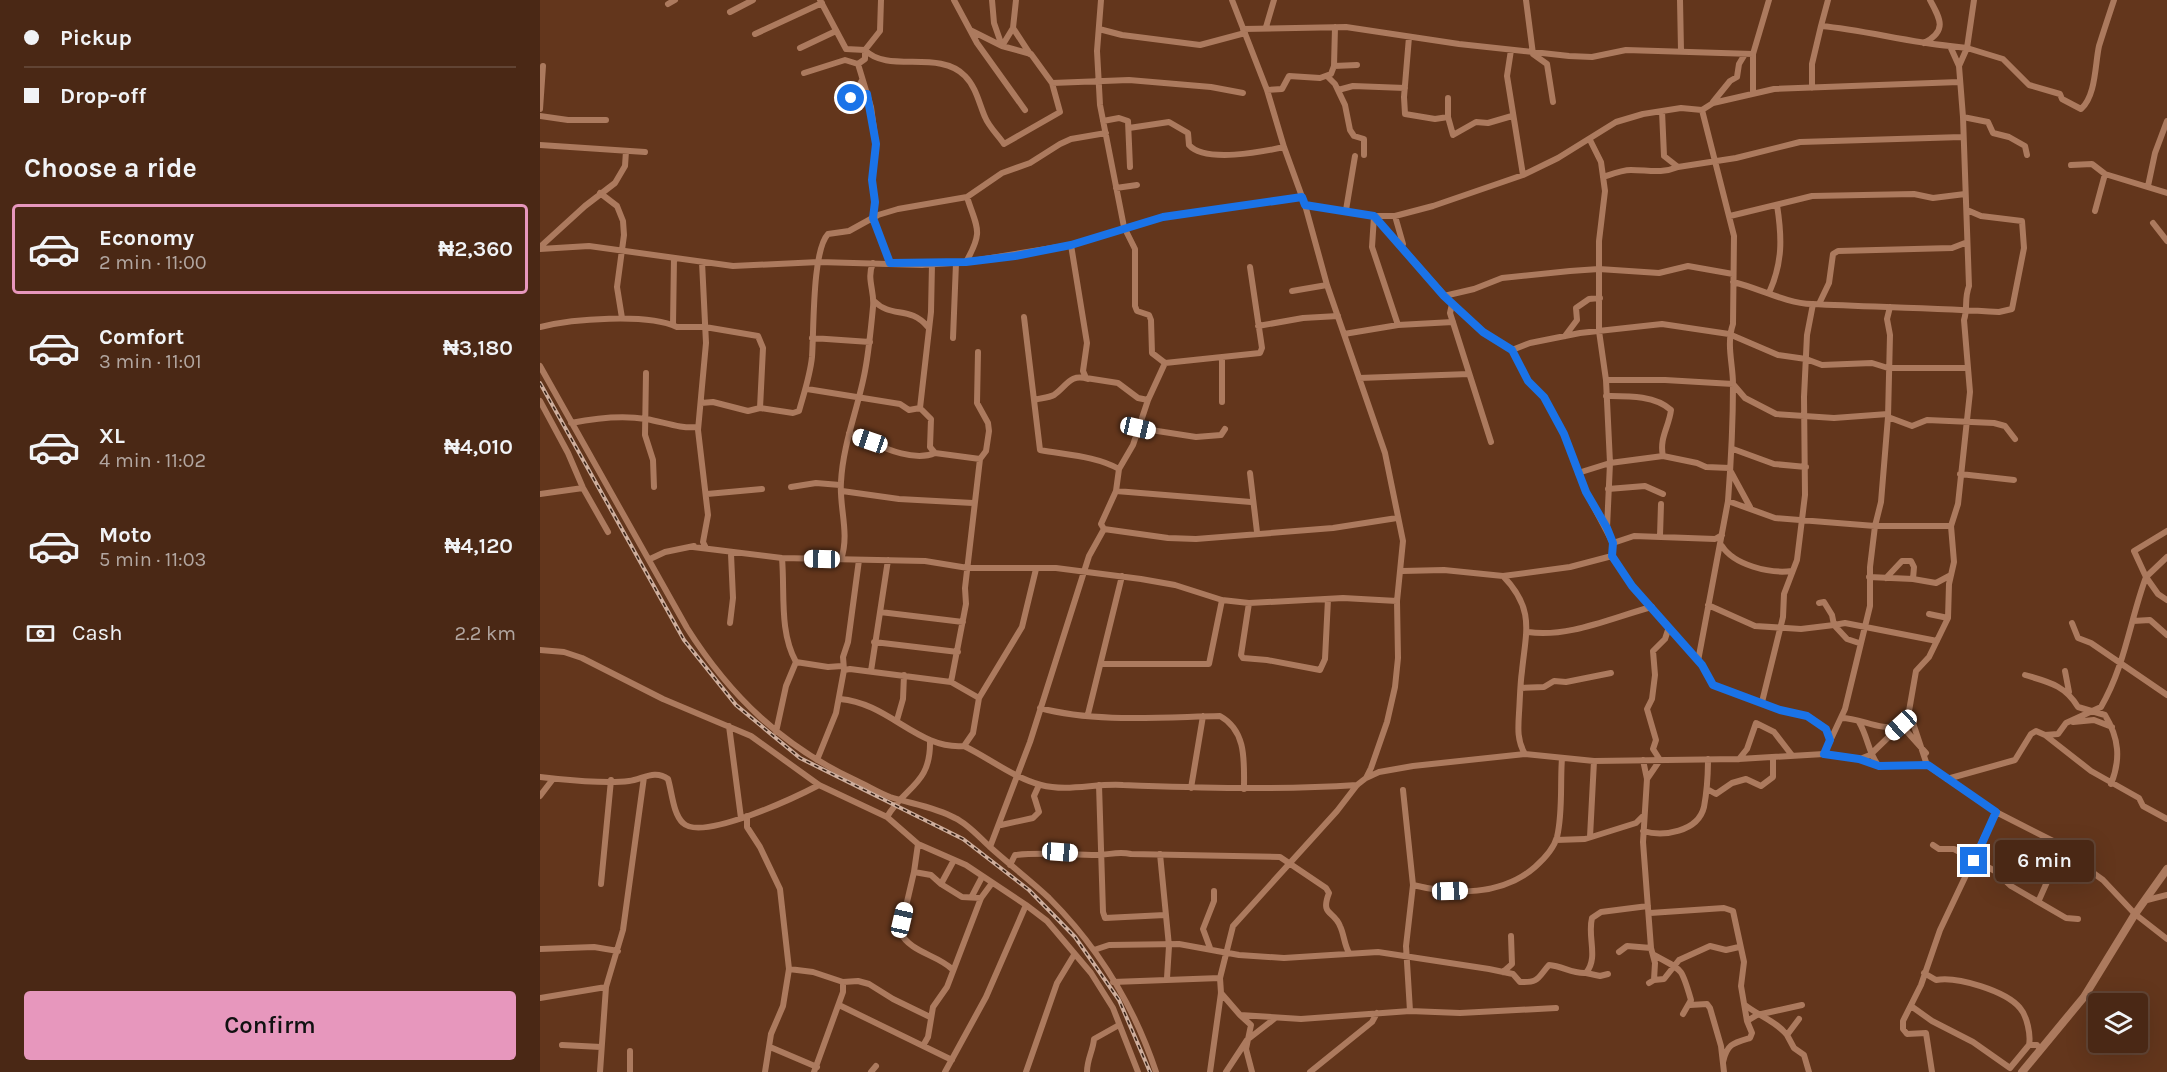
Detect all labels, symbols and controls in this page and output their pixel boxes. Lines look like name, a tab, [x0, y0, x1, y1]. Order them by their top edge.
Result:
text: Pickup	[60, 25, 132, 51]
text: Drop-off	[60, 83, 146, 109]
route start	[837, 84, 864, 111]
text: Choose a ride	[24, 152, 197, 184]
icon: car	[27, 222, 81, 276]
text: Economy	[99, 225, 194, 251]
text: ₦2,360	[438, 236, 513, 262]
text: 2 min · 11:00	[99, 251, 207, 274]
icon: car	[27, 321, 81, 375]
text: Comfort	[99, 324, 184, 350]
text: ₦3,180	[443, 335, 513, 361]
text: 3 min · 11:01	[99, 350, 202, 373]
car	[1118, 415, 1158, 441]
icon: car	[27, 420, 81, 474]
text: XL	[99, 423, 125, 449]
car	[850, 427, 890, 455]
text: ₦4,010	[444, 434, 513, 460]
text: 4 min · 11:02	[99, 449, 206, 472]
icon: car	[27, 519, 81, 573]
text: Moto	[99, 522, 152, 548]
text: ₦4,120	[444, 533, 513, 559]
text: 5 min · 11:03	[99, 548, 206, 571]
car	[804, 550, 840, 568]
icon: cash	[24, 617, 57, 650]
text: Cash	[72, 620, 122, 646]
text: 2.2 km	[455, 622, 516, 645]
car	[1882, 706, 1920, 744]
callout: 6 min	[1995, 840, 2094, 882]
car	[1041, 842, 1079, 862]
route end	[1960, 847, 1987, 874]
text: 6 min	[2017, 849, 2072, 872]
car	[1432, 881, 1468, 901]
car	[889, 900, 915, 940]
button: Confirm	[24, 991, 516, 1060]
map controls	[2088, 993, 2148, 1053]
button: layers	[2088, 993, 2148, 1053]

